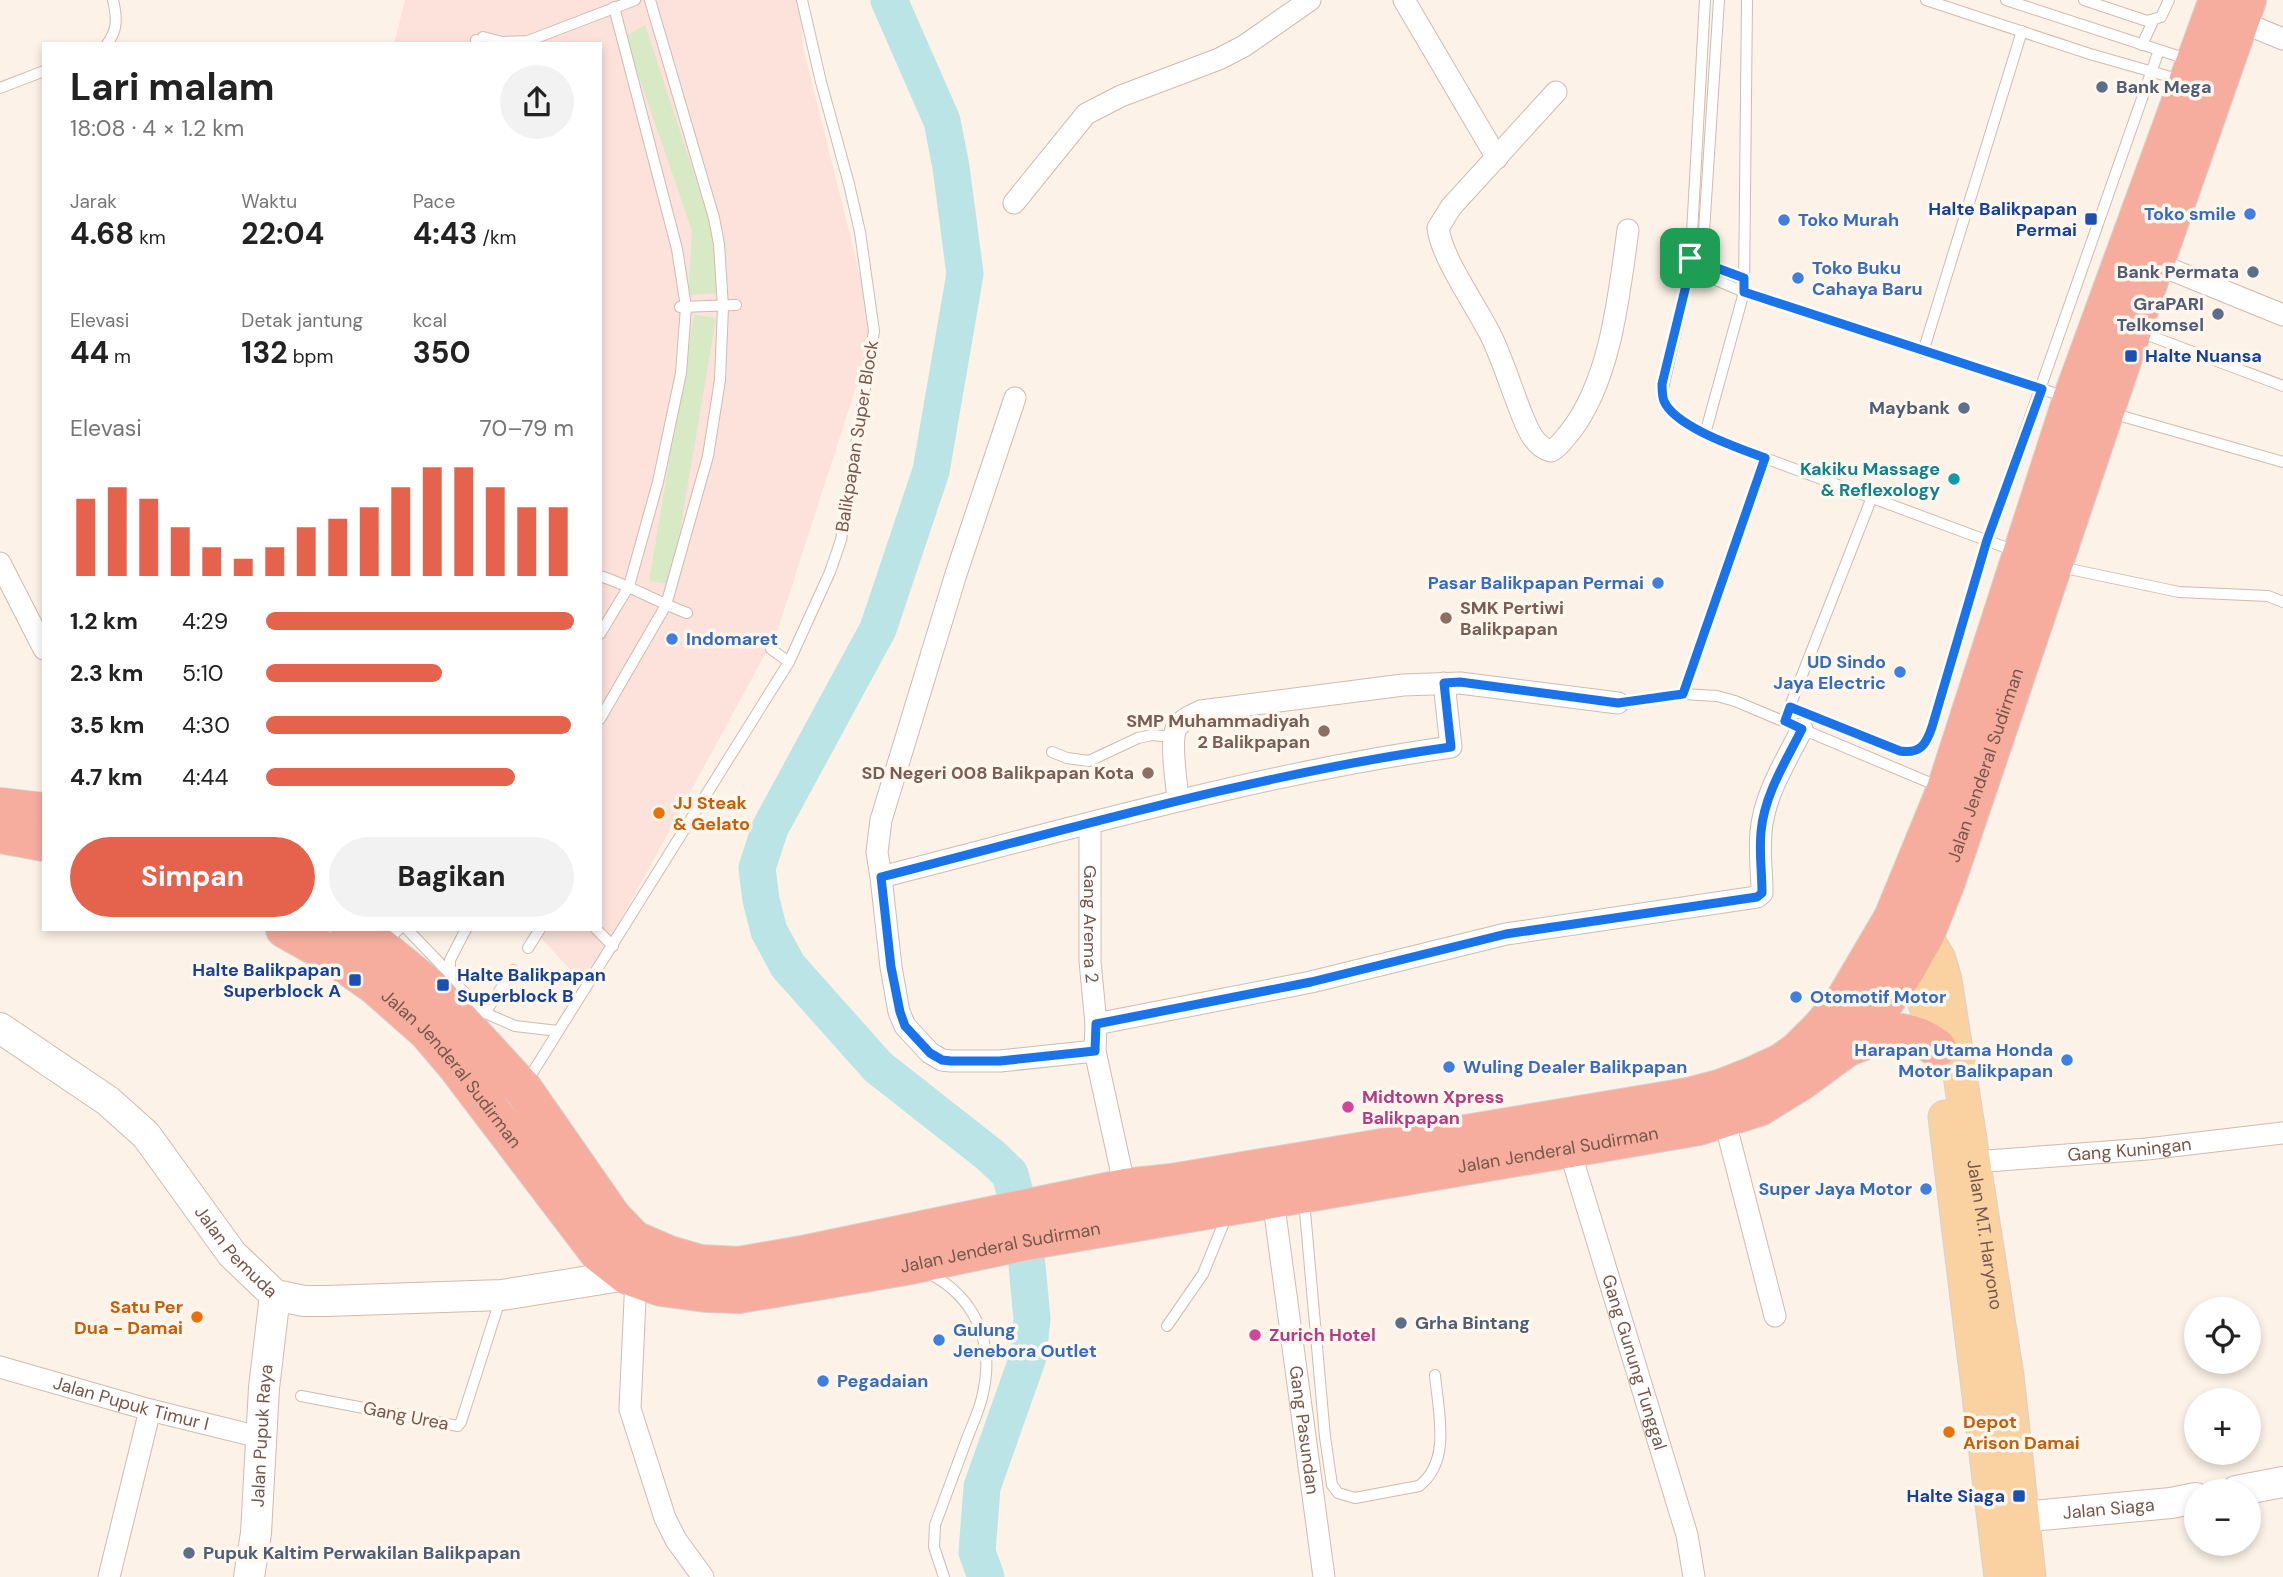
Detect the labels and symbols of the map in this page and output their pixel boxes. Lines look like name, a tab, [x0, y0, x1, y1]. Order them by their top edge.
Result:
place label: Bank Mega	[2116, 75, 2212, 99]
marker: Bank Mega	[2094, 79, 2110, 95]
place label: Halte Balikpapan Permai	[1928, 197, 2077, 242]
place label: Toko smile	[2144, 202, 2236, 226]
marker: Toko smile	[2242, 206, 2258, 222]
place label: Toko Murah	[1798, 208, 1899, 232]
marker: Halte Balikpapan Permai	[2083, 211, 2099, 227]
marker: Toko Murah	[1776, 212, 1792, 228]
pin	[1660, 228, 1720, 288]
place label: Toko Buku Cahaya Baru	[1812, 256, 1923, 301]
place label: Bank Permata	[2117, 260, 2239, 284]
marker: Bank Permata	[2245, 264, 2261, 280]
marker: Toko Buku Cahaya Baru	[1790, 270, 1806, 286]
place label: GraPARI Telkomsel	[2116, 292, 2204, 337]
marker: GraPARI Telkomsel	[2210, 306, 2226, 322]
street label: Balikpapan Super Block	[830, 338, 884, 534]
place label: Halte Nuansa	[2145, 344, 2262, 368]
marker: Halte Nuansa	[2123, 348, 2139, 364]
place label: Maybank	[1869, 396, 1951, 420]
marker: Maybank	[1956, 400, 1972, 416]
place label: Kakiku Massage & Reflexology	[1800, 457, 1940, 502]
marker: Kakiku Massage & Reflexology	[1946, 471, 1962, 487]
place label: Pasar Balikpapan Permai	[1428, 571, 1644, 595]
marker: Pasar Balikpapan Permai	[1650, 575, 1666, 591]
place label: SMK Pertiwi Balikpapan	[1460, 596, 1564, 641]
marker: SMK Pertiwi Balikpapan	[1438, 610, 1454, 626]
place label: Indomaret	[686, 627, 778, 651]
marker: Indomaret	[664, 631, 680, 647]
place label: UD Sindo Jaya Electric	[1773, 650, 1886, 695]
marker: UD Sindo Jaya Electric	[1892, 664, 1908, 680]
street label: Jalan Jenderal Sudirman	[1942, 665, 2029, 865]
place label: SMP Muhammadiyah 2 Balikpapan	[1126, 709, 1310, 754]
marker: SMP Muhammadiyah 2 Balikpapan	[1316, 723, 1332, 739]
place label: SD Negeri 008 Balikpapan Kota	[862, 761, 1134, 785]
marker: SD Negeri 008 Balikpapan Kota	[1140, 765, 1156, 781]
place label: JJ Steak & Gelato	[673, 791, 750, 836]
marker: JJ Steak & Gelato	[651, 805, 667, 821]
street label: Gang Arema 2	[1078, 865, 1104, 984]
place label: Halte Balikpapan Superblock A	[192, 958, 341, 1003]
place label: Halte Balikpapan Superblock B	[457, 963, 606, 1008]
marker: Halte Balikpapan Superblock A	[347, 972, 363, 988]
marker: Halte Balikpapan Superblock B	[435, 977, 451, 993]
street label: Jalan Jenderal Sudirman	[376, 984, 527, 1153]
place label: Otomotif Motor	[1810, 985, 1946, 1009]
marker: Otomotif Motor	[1788, 989, 1804, 1005]
place label: Harapan Utama Honda Motor Balikpapan	[1854, 1038, 2053, 1083]
marker: Harapan Utama Honda Motor Balikpapan	[2059, 1052, 2075, 1068]
place label: Wuling Dealer Balikpapan	[1463, 1055, 1687, 1079]
marker: Wuling Dealer Balikpapan	[1441, 1059, 1457, 1075]
place label: Midtown Xpress Balikpapan	[1362, 1085, 1504, 1130]
marker: Midtown Xpress Balikpapan	[1340, 1099, 1356, 1115]
street label: Jalan Jenderal Sudirman	[1456, 1121, 1660, 1179]
street label: Gang Kuningan	[2067, 1132, 2193, 1167]
street label: Jalan M.T. Haryono	[1961, 1158, 2008, 1311]
place label: Super Jaya Motor	[1758, 1177, 1912, 1201]
marker: Super Jaya Motor	[1918, 1181, 1934, 1197]
street label: Jalan Pemuda	[189, 1201, 283, 1303]
street label: Jalan Jenderal Sudirman	[898, 1216, 1102, 1279]
street label: Gang Gunung Tunggal	[1596, 1272, 1672, 1453]
place label: Satu Per Dua - Damai	[74, 1295, 183, 1340]
marker: Satu Per Dua - Damai	[189, 1309, 205, 1325]
place label: Grha Bintang	[1415, 1311, 1530, 1335]
marker: Grha Bintang	[1393, 1315, 1409, 1331]
place label: Gulung Jenebora Outlet	[953, 1318, 1097, 1363]
place label: Zurich Hotel	[1269, 1323, 1376, 1347]
marker: Zurich Hotel	[1247, 1327, 1263, 1343]
marker: Gulung Jenebora Outlet	[931, 1332, 947, 1348]
street label: Jalan Pupuk Raya	[245, 1363, 279, 1508]
street label: Gang Pasundan	[1284, 1364, 1325, 1496]
place label: Pegadaian	[837, 1369, 928, 1393]
street label: Jalan Pupuk Timur I	[50, 1371, 211, 1436]
marker: Pegadaian	[815, 1373, 831, 1389]
street label: Gang Urea	[361, 1396, 451, 1436]
place label: Depot Arison Damai	[1963, 1410, 2080, 1455]
marker: Depot Arison Damai	[1941, 1424, 1957, 1440]
place label: Halte Siaga	[1907, 1484, 2005, 1508]
marker: Halte Siaga	[2011, 1488, 2027, 1504]
street label: Jalan Siaga	[2062, 1493, 2156, 1525]
place label: Pupuk Kaltim Perwakilan Balikpapan	[203, 1541, 521, 1565]
marker: Pupuk Kaltim Perwakilan Balikpapan	[181, 1545, 197, 1561]

